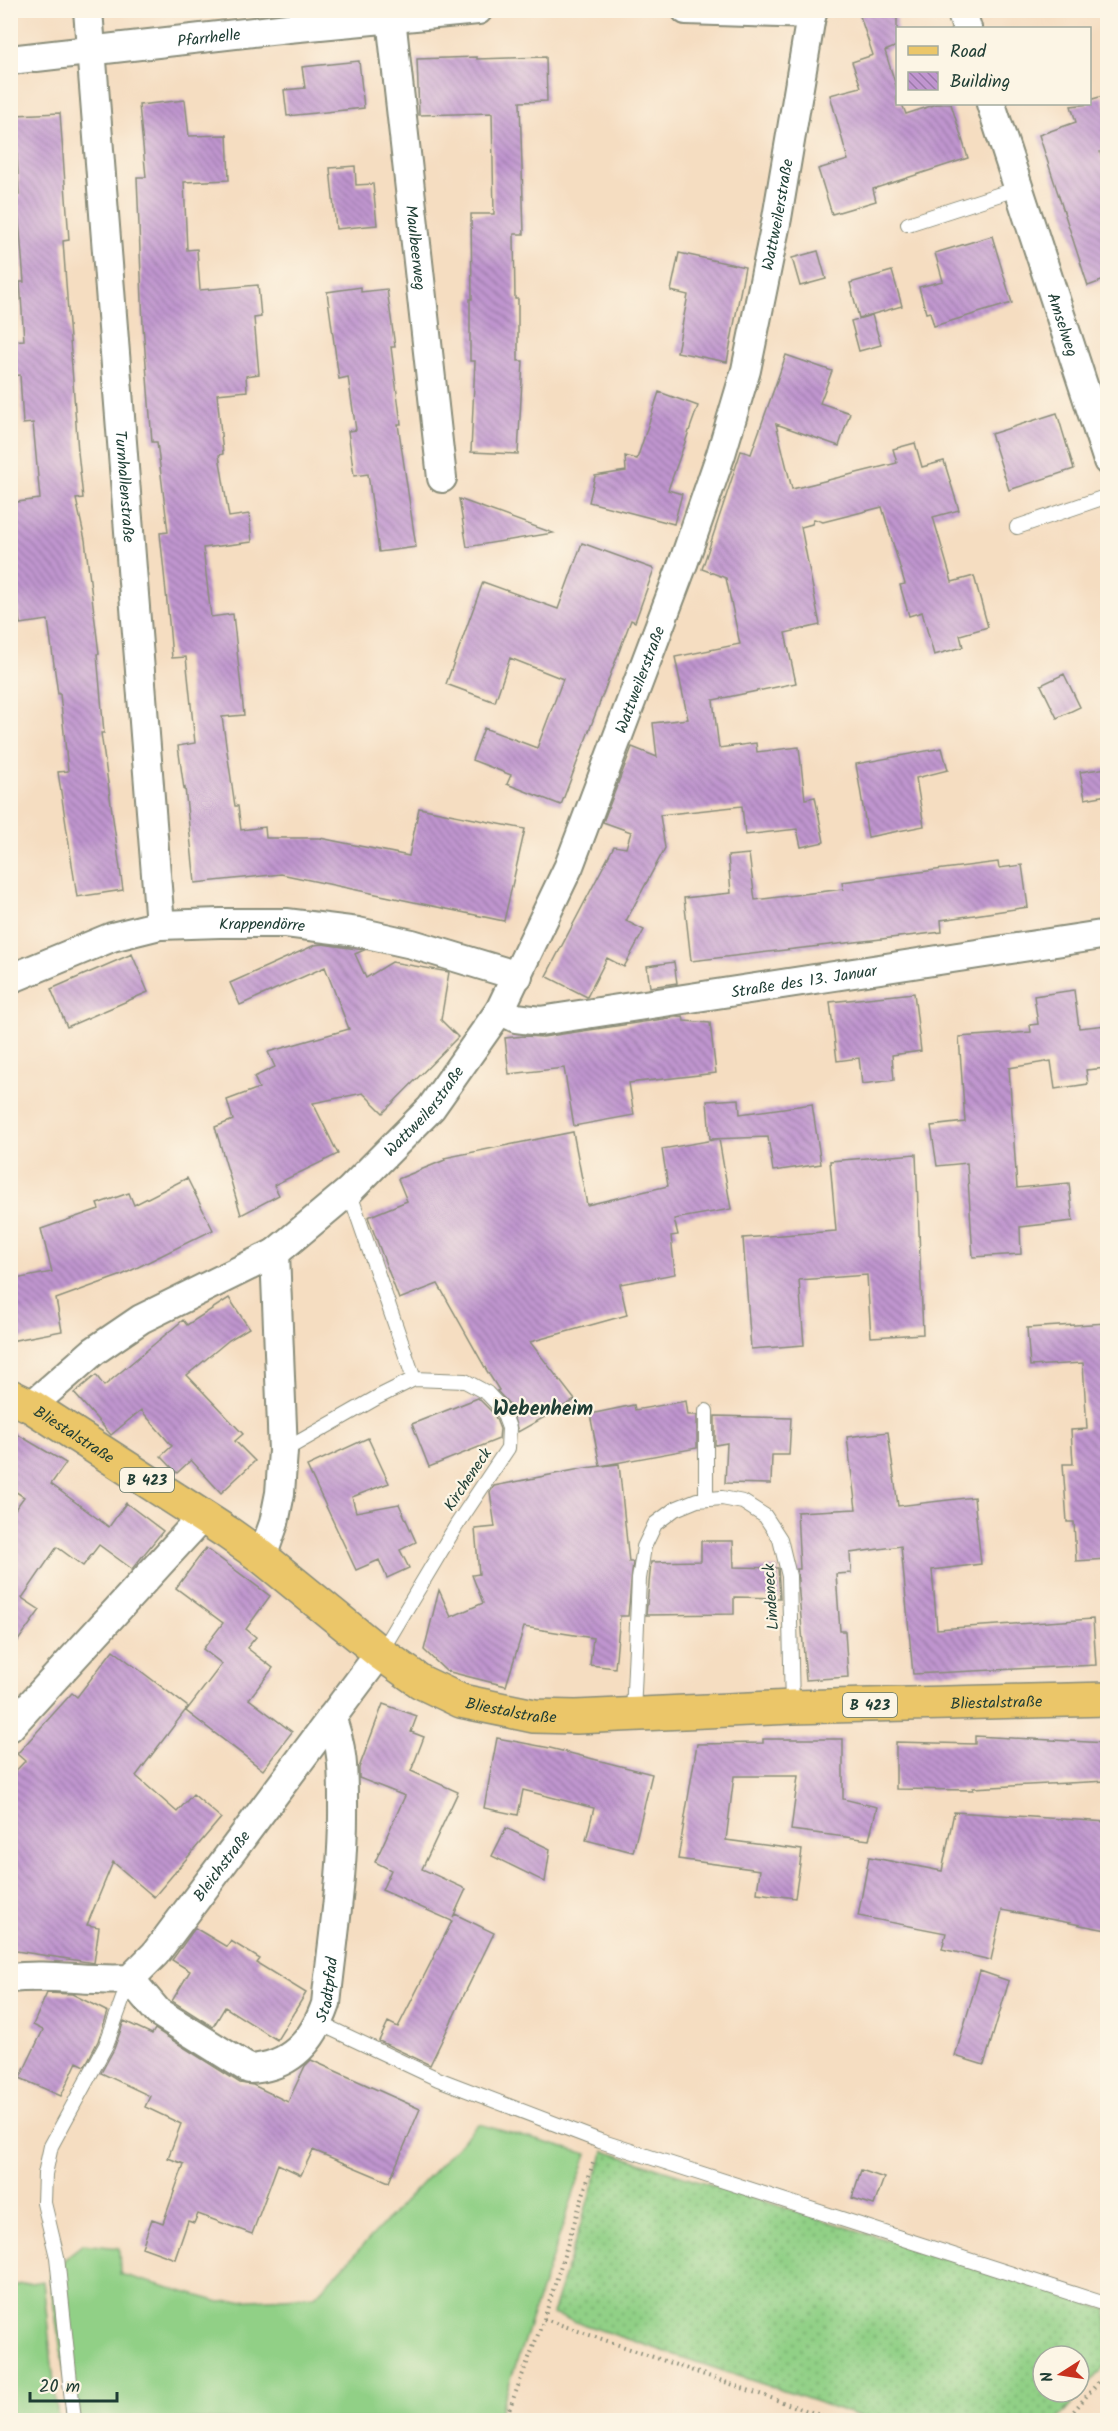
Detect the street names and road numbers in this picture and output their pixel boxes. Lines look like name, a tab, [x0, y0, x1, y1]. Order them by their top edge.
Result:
street label: Pfarrhelle	[176, 23, 242, 55]
street label: Wattweilerstraße	[756, 157, 801, 273]
street label: Maulbeerweg	[398, 204, 432, 292]
street label: Amselweg	[1040, 290, 1084, 360]
street label: Turnhallenstraße	[107, 430, 141, 544]
street label: Wattweilerstraße	[609, 623, 672, 737]
street label: Krappendörre	[219, 912, 307, 939]
street label: Straße des 13. Januar	[729, 958, 881, 1006]
street label: Wattweilerstraße	[378, 1061, 471, 1163]
street label: Bliestalstraße	[28, 1400, 119, 1471]
street label: Kircheneck	[438, 1443, 499, 1517]
road number: B 423	[120, 1468, 174, 1492]
street label: Lindeneck	[757, 1562, 786, 1631]
street label: Bliestalstraße	[950, 1690, 1043, 1717]
street label: Bliestalstraße	[463, 1691, 557, 1731]
road number: B 423	[843, 1693, 897, 1717]
street label: Bleichstraße	[187, 1826, 257, 1907]
street label: Stadtpfad	[309, 1955, 345, 2027]

